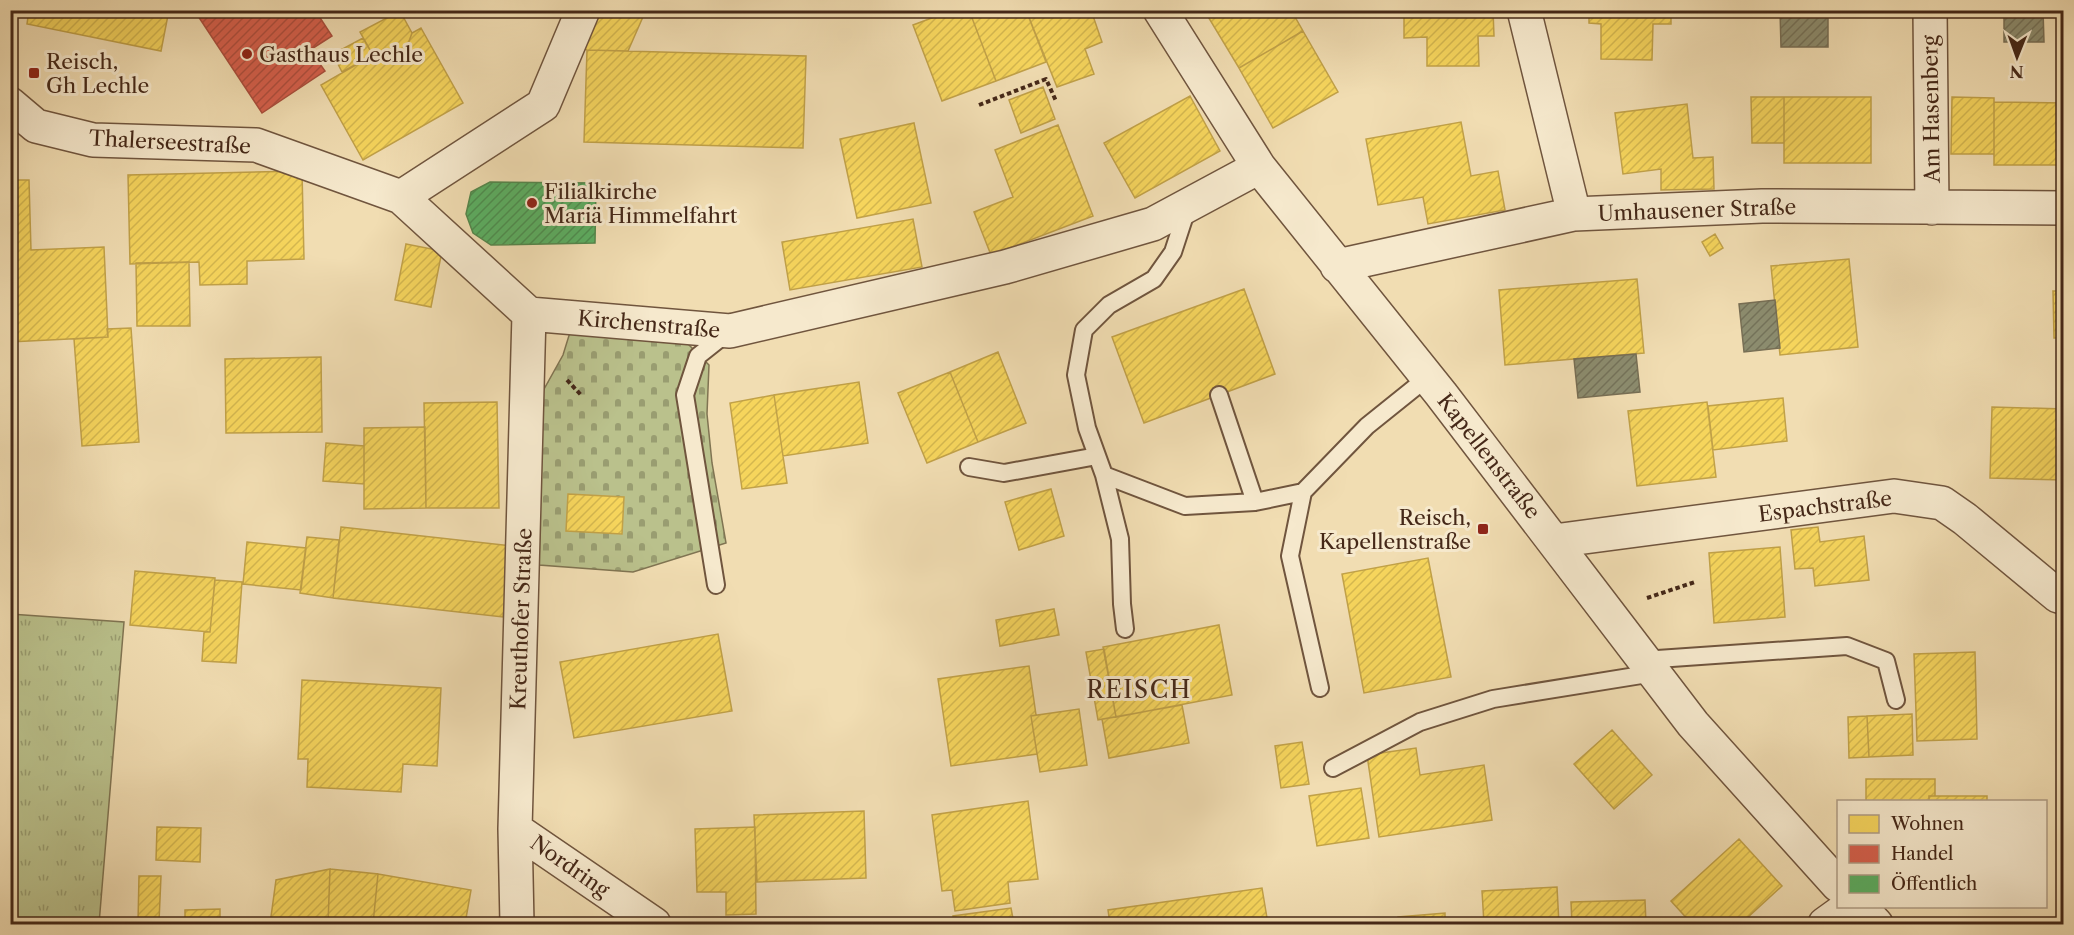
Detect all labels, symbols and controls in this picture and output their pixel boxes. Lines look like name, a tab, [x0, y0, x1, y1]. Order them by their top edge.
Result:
north arrow	[1987, 27, 2047, 87]
street label: Am Hasenberg	[1917, 34, 1945, 184]
place label: Gasthaus Lechle	[259, 42, 423, 67]
marker: Gasthaus Lechle	[240, 47, 254, 61]
place label: Reisch, Gh Lechle	[46, 49, 149, 98]
text: N	[2010, 62, 2024, 82]
marker: Reisch, Gh Lechle	[27, 66, 41, 80]
street label: Thalerseestraße	[88, 125, 252, 159]
place label: Filialkirche Mariä Himmelfahrt	[544, 179, 738, 228]
street label: Umhausener Straße	[1597, 194, 1797, 226]
marker: Filialkirche Mariä Himmelfahrt	[525, 196, 539, 210]
street label: Kirchenstraße	[577, 305, 721, 343]
street label: Kapellenstraße	[1432, 388, 1546, 524]
street label: Espachstraße	[1757, 485, 1893, 527]
place label: Reisch, Kapellenstraße	[1319, 505, 1471, 554]
marker: Reisch, Kapellenstraße	[1476, 522, 1490, 536]
street label: Kreuthofer Straße	[505, 528, 537, 710]
district label: REISCH	[1086, 675, 1192, 704]
legend	[1837, 800, 2047, 908]
text: Wohnen	[1890, 813, 1964, 835]
street label: Nordring	[526, 830, 615, 903]
text: Handel	[1891, 843, 1953, 865]
text: Öffentlich	[1891, 872, 1977, 895]

